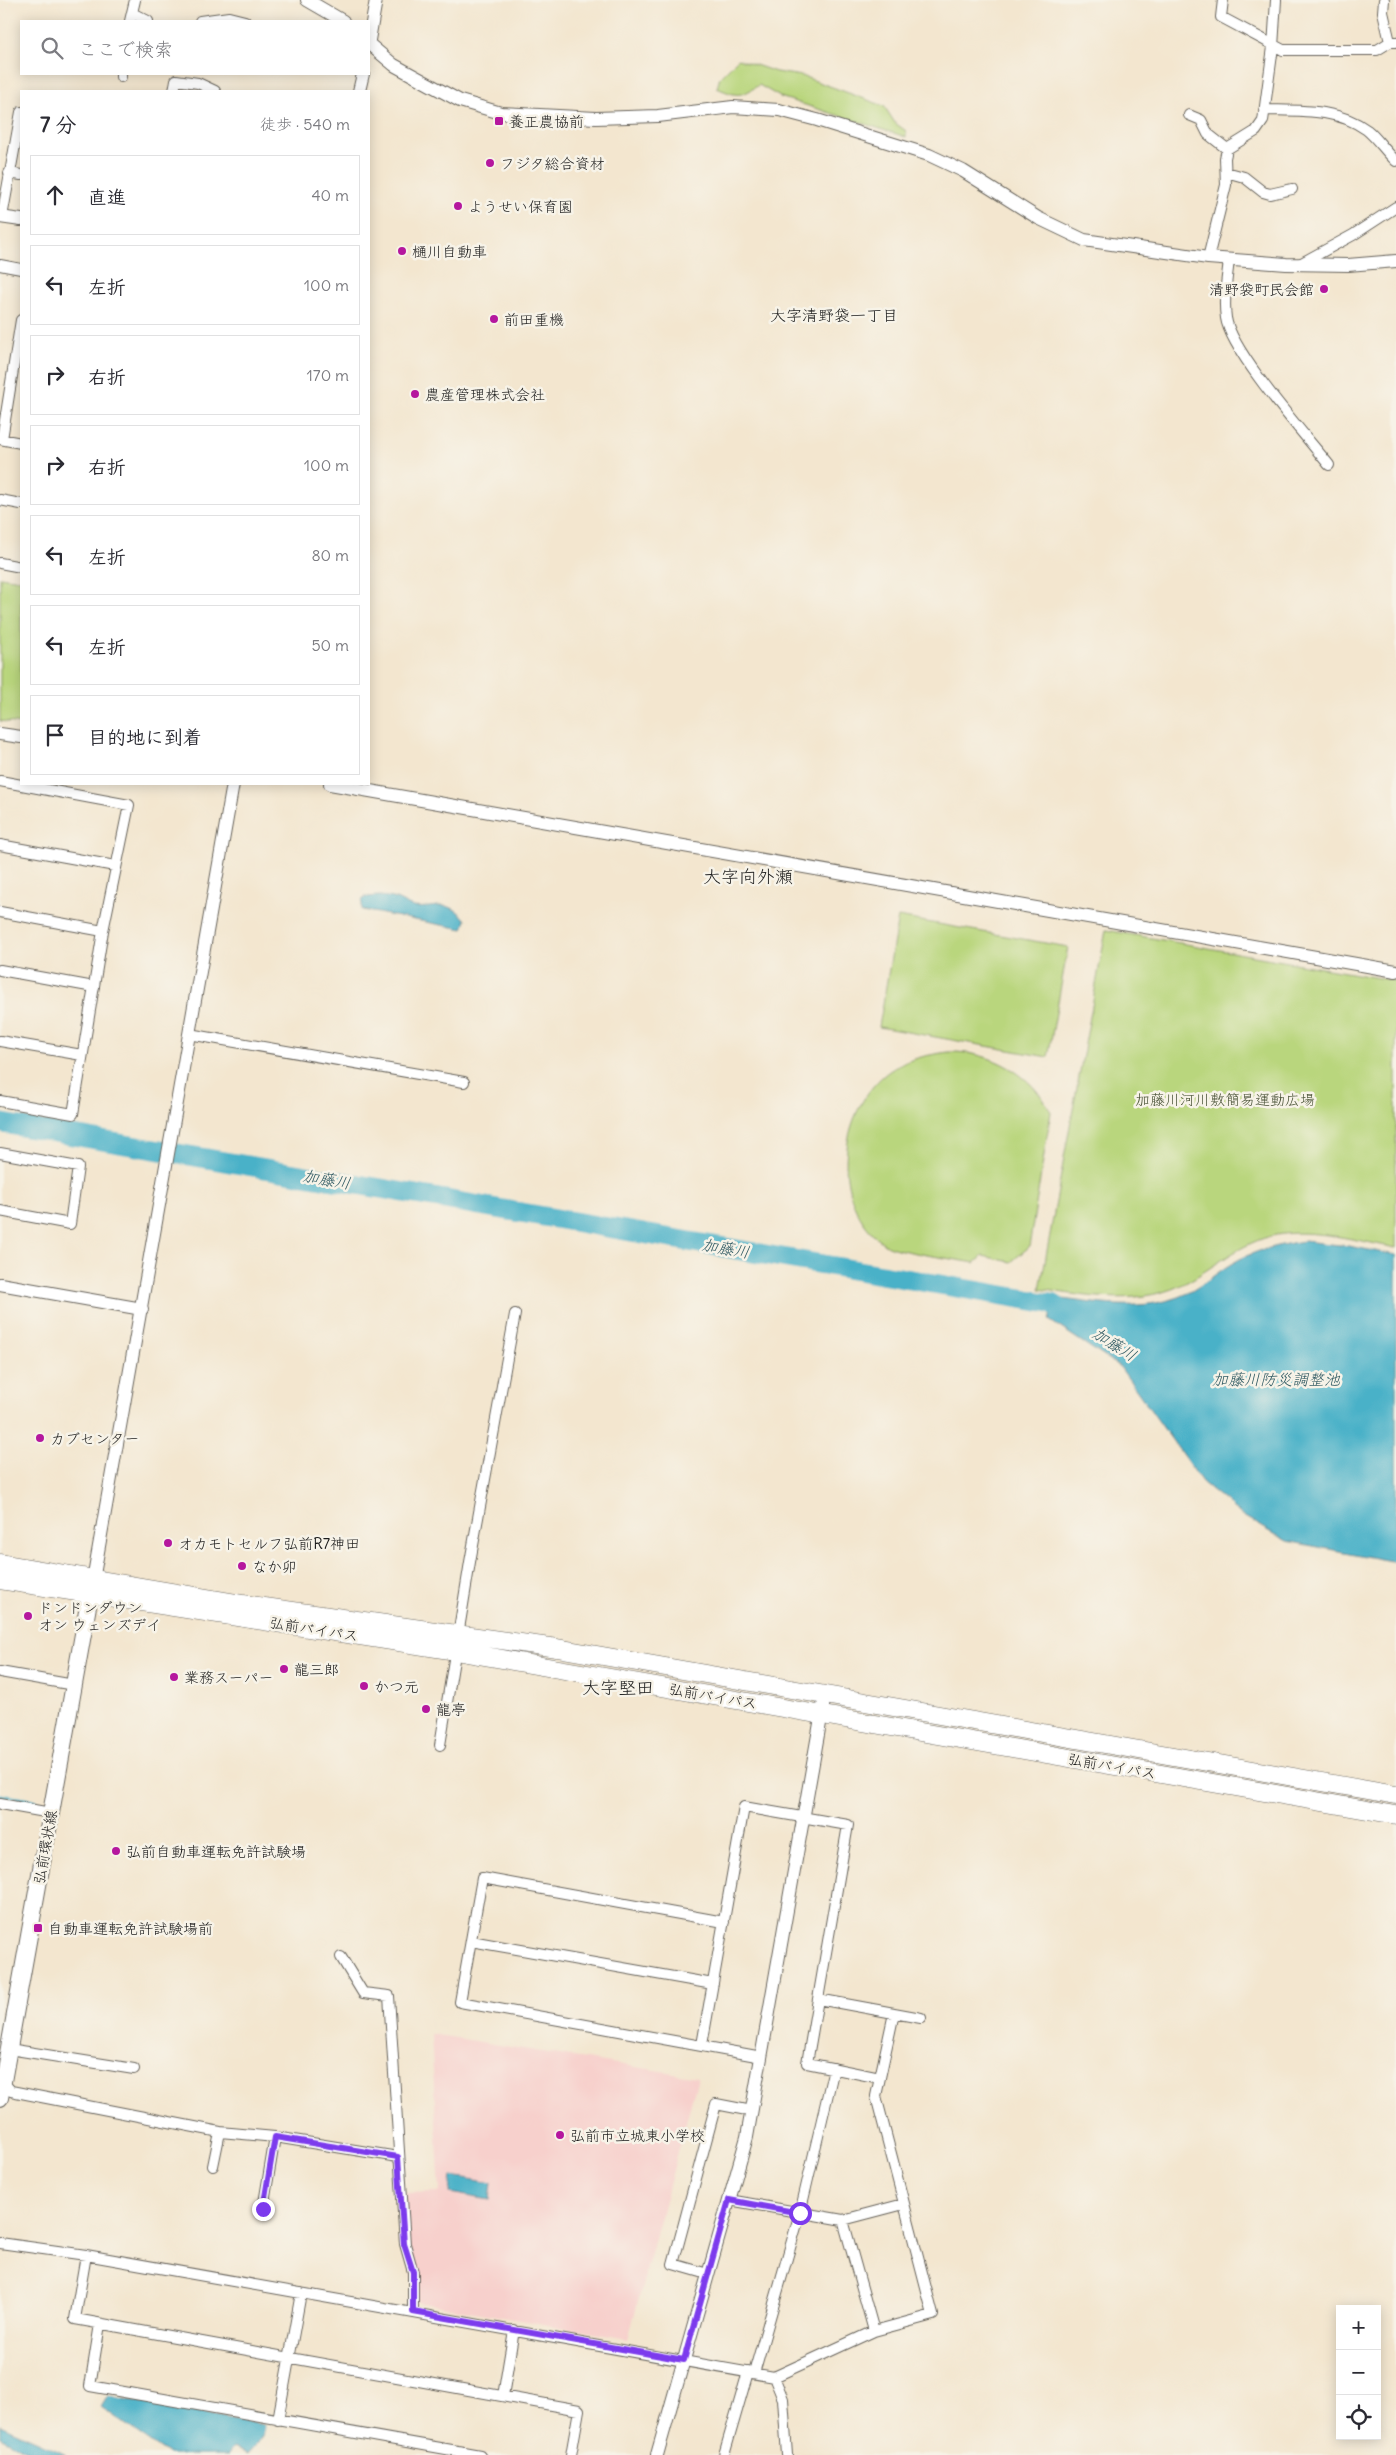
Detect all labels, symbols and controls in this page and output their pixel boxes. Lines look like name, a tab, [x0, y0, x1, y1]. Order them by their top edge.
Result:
search box	[20, 20, 370, 75]
icon: search	[38, 34, 66, 62]
text: ここで検索	[78, 37, 173, 61]
text: 7 分	[40, 111, 76, 138]
place label: 養正農協前	[509, 112, 584, 131]
text: 徒歩 · 540 m	[260, 114, 350, 134]
marker: 養正農協前	[493, 115, 505, 127]
place label: フジタ総合資材	[500, 154, 604, 173]
marker: フジタ総合資材	[484, 157, 496, 169]
icon: ahead	[41, 181, 69, 209]
text: 直進	[88, 185, 126, 209]
text: 40 m	[311, 185, 349, 205]
place label: ようせい保育園	[468, 197, 573, 216]
marker: ようせい保育園	[452, 200, 464, 212]
place label: 樋川自動車	[412, 242, 487, 261]
marker: 樋川自動車	[396, 245, 408, 257]
icon: left	[41, 271, 69, 299]
text: 左折	[88, 275, 126, 299]
text: 100 m	[304, 275, 349, 295]
place label: 清野袋町民会館	[1209, 280, 1314, 299]
marker: 清野袋町民会館	[1318, 283, 1330, 295]
district label: 大字清野袋一丁目	[770, 305, 898, 325]
place label: 前田重機	[504, 310, 564, 329]
marker: 前田重機	[488, 313, 500, 325]
icon: right	[41, 361, 69, 389]
text: 右折	[88, 365, 126, 389]
text: 170 m	[306, 365, 349, 385]
place label: 農産管理株式会社	[425, 385, 545, 404]
marker: 農産管理株式会社	[409, 388, 421, 400]
icon: right	[41, 451, 69, 479]
text: 右折	[88, 455, 126, 479]
text: 100 m	[304, 455, 349, 475]
icon: left	[41, 541, 69, 569]
text: 左折	[88, 545, 126, 569]
text: 80 m	[311, 545, 349, 565]
icon: left	[41, 631, 69, 659]
text: 左折	[88, 635, 126, 659]
text: 50 m	[311, 635, 349, 655]
icon: arrive	[41, 721, 69, 749]
text: 目的地に到着	[88, 725, 202, 749]
district label: 大字向外瀬	[703, 865, 793, 888]
park label: 加藤川河川敷簡易運動広場	[1135, 1090, 1315, 1109]
water label: 加藤川	[302, 1165, 352, 1193]
water label: 加藤川	[701, 1234, 751, 1262]
water label: 加藤川	[1089, 1323, 1141, 1365]
water label: 加藤川防災調整池	[1212, 1369, 1341, 1389]
place label: カブセンター	[50, 1429, 139, 1448]
marker: カブセンター	[34, 1432, 46, 1444]
place label: オカモトセルフ弘前R7神田	[178, 1534, 360, 1553]
marker: オカモトセルフ弘前R7神田	[162, 1537, 174, 1549]
place label: なか卯	[252, 1557, 297, 1576]
marker: なか卯	[236, 1560, 248, 1572]
place label: ドンドンダウン オン ウェンズデイ	[38, 1598, 161, 1634]
marker: ドンドンダウン オン ウェンズデイ	[22, 1610, 34, 1622]
street label: 弘前バイパス	[268, 1613, 360, 1645]
place label: 龍三郎	[294, 1660, 339, 1679]
marker: 龍三郎	[278, 1663, 290, 1675]
place label: 業務スーパー	[184, 1668, 273, 1687]
marker: 業務スーパー	[168, 1671, 180, 1683]
district label: 大字堅田	[582, 1676, 654, 1699]
place label: かつ元	[374, 1677, 419, 1696]
street label: 弘前バイパス	[667, 1679, 759, 1713]
marker: かつ元	[358, 1680, 370, 1692]
place label: 龍亭	[436, 1700, 466, 1719]
marker: 龍亭	[420, 1703, 432, 1715]
street label: 弘前バイパス	[1066, 1749, 1158, 1783]
street label: 弘前環状線	[29, 1808, 61, 1886]
place label: 弘前自動車運転免許試験場	[126, 1842, 306, 1861]
marker: 弘前自動車運転免許試験場	[110, 1845, 122, 1857]
place label: 自動車運転免許試験場前	[48, 1919, 213, 1938]
marker: 自動車運転免許試験場前	[32, 1922, 44, 1934]
place label: 弘前市立城東小学校	[570, 2126, 705, 2145]
marker: 弘前市立城東小学校	[554, 2129, 566, 2141]
route end	[252, 2198, 275, 2221]
route start	[789, 2202, 812, 2225]
map controls	[1336, 2305, 1381, 2440]
button: +	[1336, 2305, 1381, 2350]
button: −	[1336, 2350, 1381, 2395]
button: locate	[1336, 2395, 1381, 2440]

